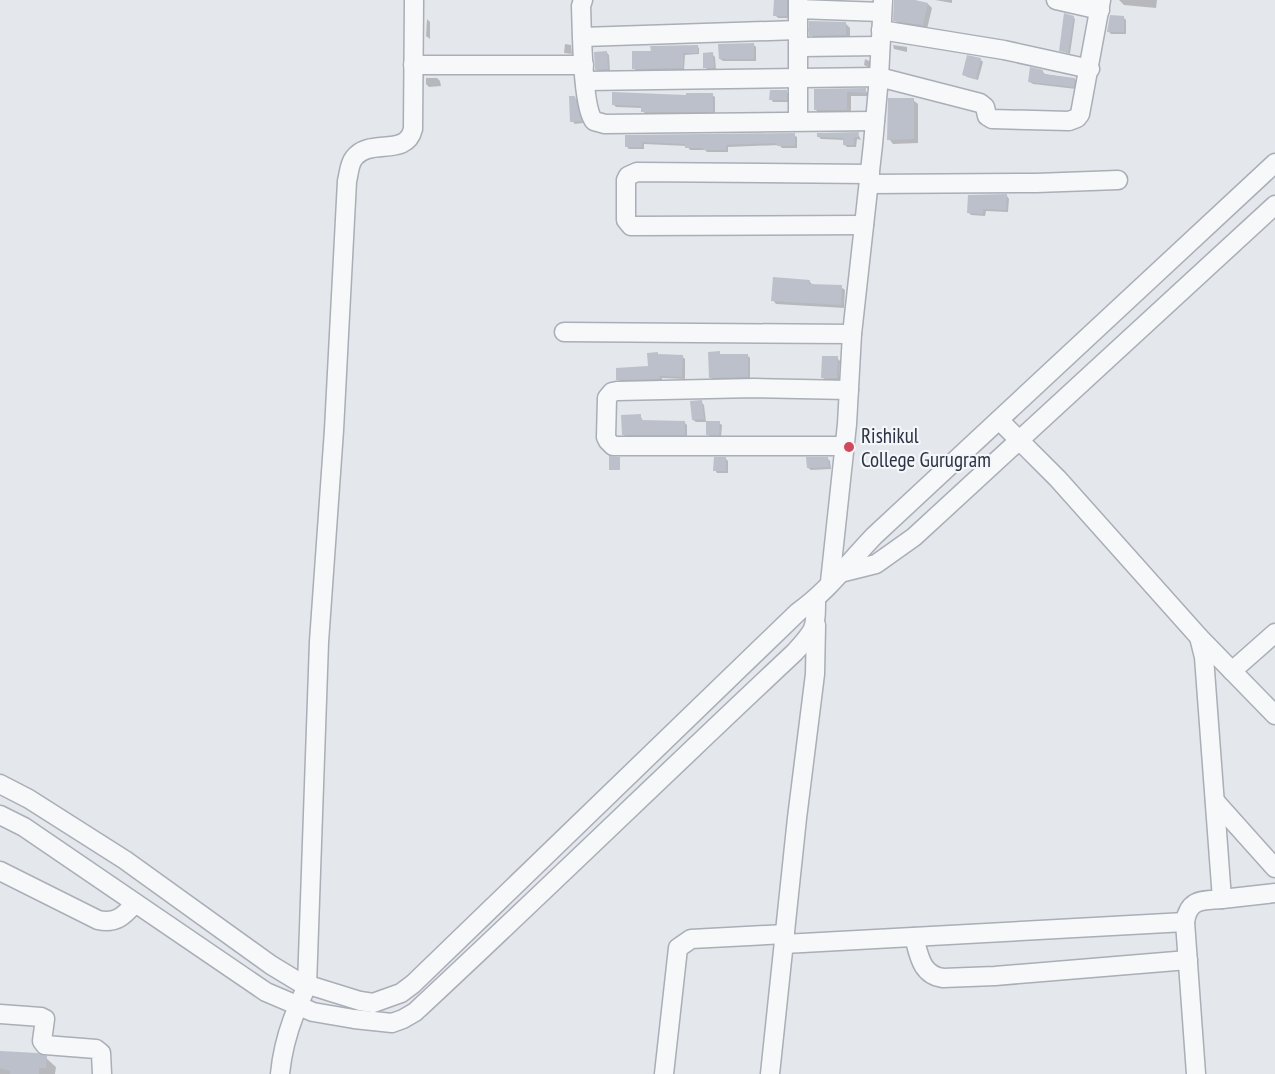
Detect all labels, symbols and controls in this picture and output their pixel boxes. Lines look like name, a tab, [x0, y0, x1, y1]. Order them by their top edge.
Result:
place label: Rishikul College Gurugram	[861, 422, 991, 473]
marker: Rishikul College Gurugram	[842, 440, 856, 454]

